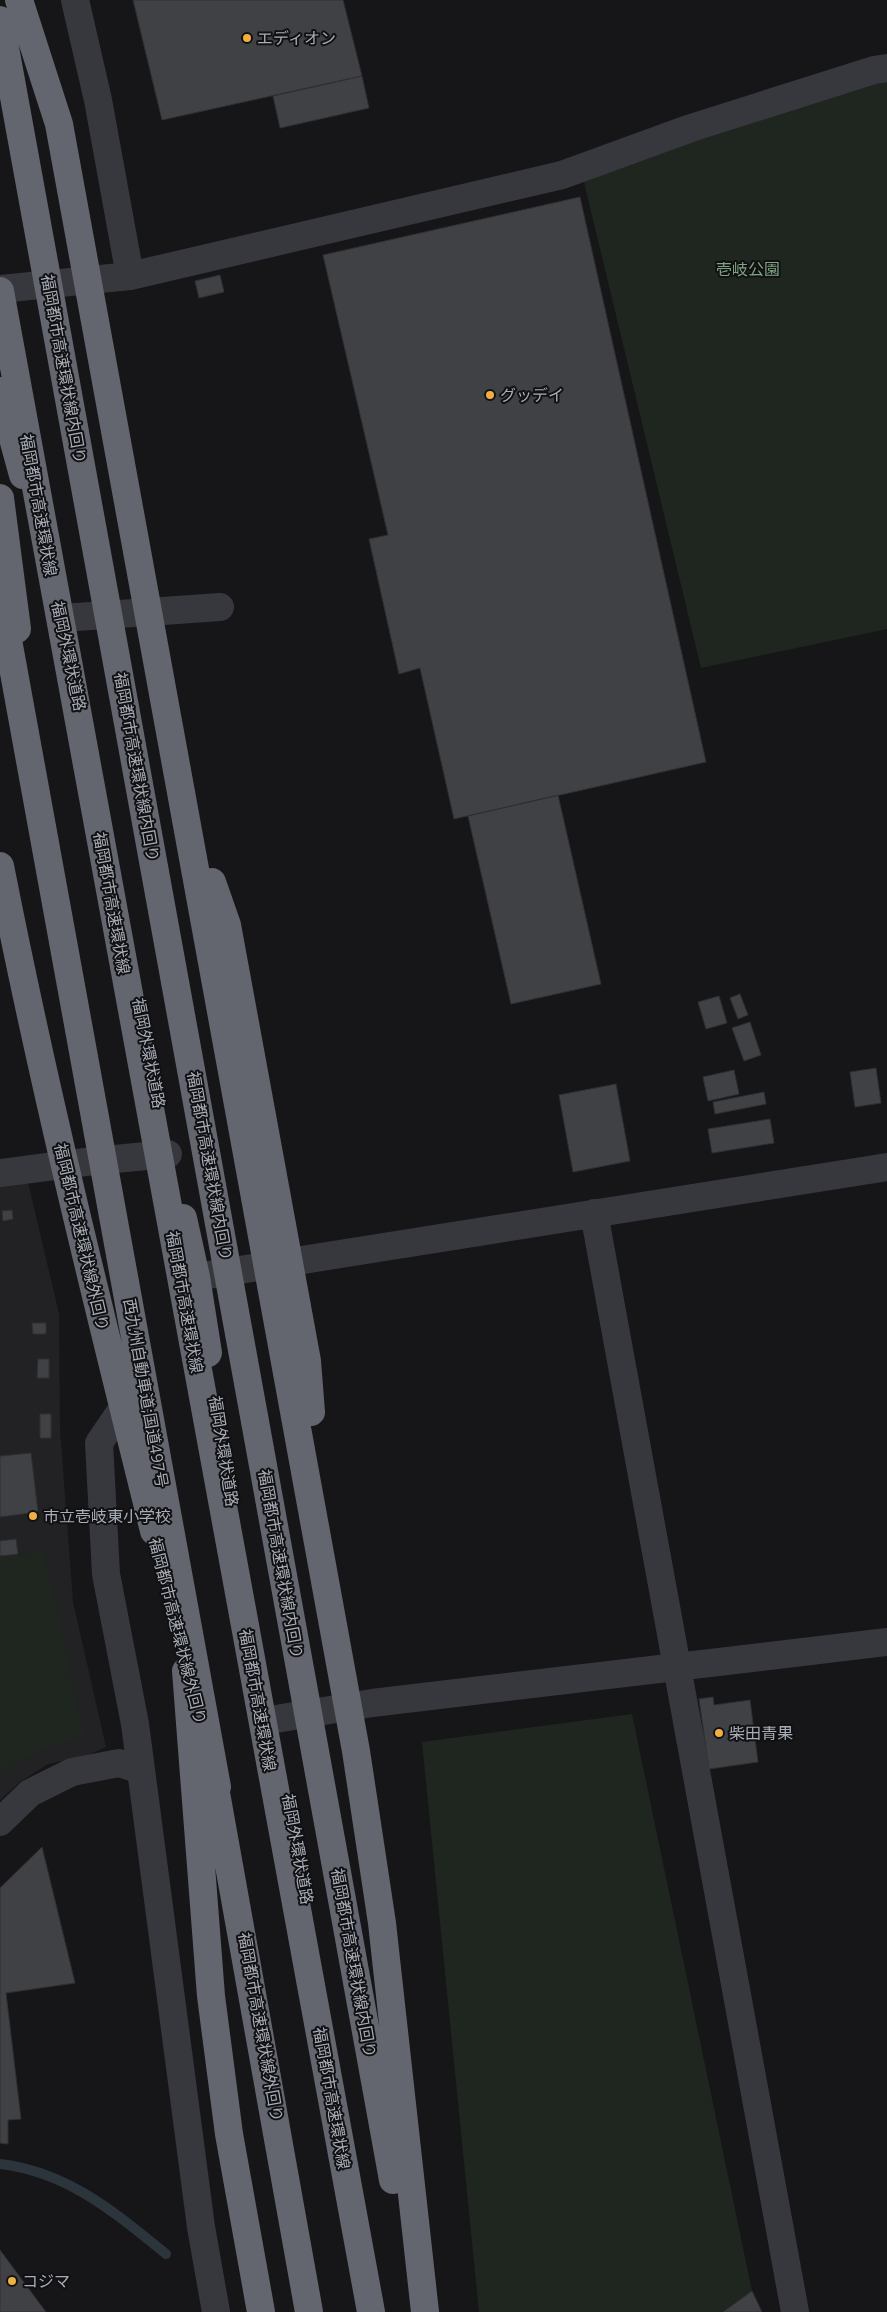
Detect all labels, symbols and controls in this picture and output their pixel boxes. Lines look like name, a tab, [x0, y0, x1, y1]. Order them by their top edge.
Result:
place label: エディオン	[257, 27, 336, 49]
marker: エディオン	[241, 32, 253, 44]
park label: 壱岐公園	[716, 258, 780, 280]
street label: 福岡都市高速環状線内回り	[36, 273, 92, 465]
place label: グッデイ	[500, 384, 564, 406]
marker: グッデイ	[484, 389, 496, 401]
street label: 福岡都市高速環状線	[16, 432, 62, 578]
street label: 福岡外環状道路	[47, 599, 91, 713]
street label: 福岡都市高速環状線内回り	[109, 671, 165, 863]
street label: 福岡都市高速環状線	[89, 830, 135, 976]
street label: 福岡外環状道路	[128, 996, 170, 1110]
street label: 福岡都市高速環状線内回り	[182, 1070, 238, 1262]
street label: 福岡都市高速環状線外回り	[50, 1141, 114, 1333]
street label: 福岡都市高速環状線	[162, 1229, 208, 1375]
street label: 西九州自動車道;国道497号	[119, 1297, 173, 1489]
street label: 福岡外環状道路	[204, 1394, 244, 1508]
street label: 福岡都市高速環状線内回り	[253, 1468, 309, 1660]
place label: 市立壱岐東小学校	[43, 1505, 171, 1527]
marker: 市立壱岐東小学校	[27, 1510, 39, 1522]
street label: 福岡都市高速環状線外回り	[144, 1535, 212, 1727]
street label: 福岡都市高速環状線	[235, 1627, 281, 1773]
place label: 柴田青果	[729, 1722, 793, 1744]
marker: 柴田青果	[713, 1727, 725, 1739]
street label: 福岡外環状道路	[277, 1792, 319, 1906]
street label: 福岡都市高速環状線内回り	[326, 1867, 382, 2059]
street label: 福岡都市高速環状線外回り	[233, 1931, 289, 2123]
street label: 福岡都市高速環状線	[309, 2025, 355, 2171]
place label: コジマ	[22, 2270, 70, 2292]
marker: コジマ	[6, 2275, 18, 2287]

